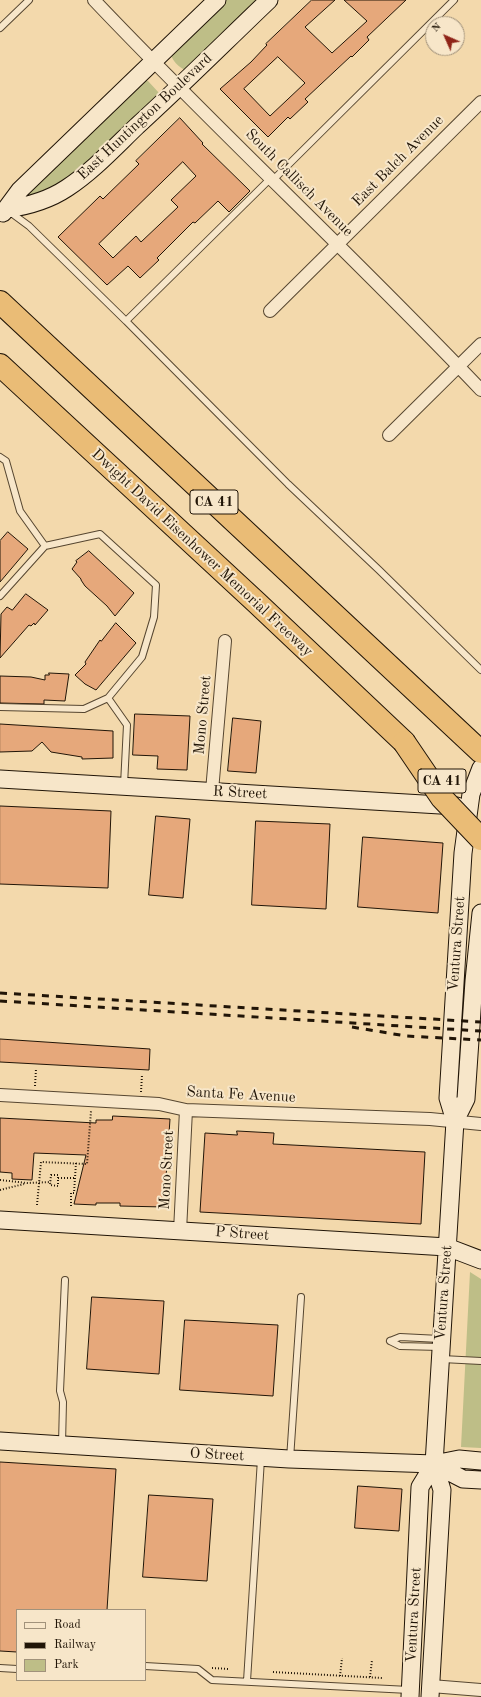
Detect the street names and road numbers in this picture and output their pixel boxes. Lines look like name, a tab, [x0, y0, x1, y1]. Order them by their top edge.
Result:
street label: East Huntington Boulevard	[74, 50, 216, 184]
street label: East Balch Avenue	[348, 111, 448, 211]
street label: South Callisch Avenue	[241, 125, 357, 241]
street label: Dwight David Eisenhower Memorial Freeway	[88, 445, 316, 661]
road number: CA 41	[190, 490, 238, 514]
street label: Mono Street	[191, 675, 215, 755]
road number: CA 41	[418, 769, 466, 793]
street label: R Street	[212, 783, 268, 803]
street label: Ventura Street	[445, 896, 469, 992]
street label: Santa Fe Avenue	[186, 1083, 296, 1107]
street label: Mono Street	[156, 1130, 178, 1210]
street label: P Street	[214, 1223, 270, 1245]
street label: Ventura Street	[432, 1245, 456, 1341]
street label: O Street	[189, 1445, 245, 1465]
street label: Ventura Street	[403, 1567, 425, 1663]

